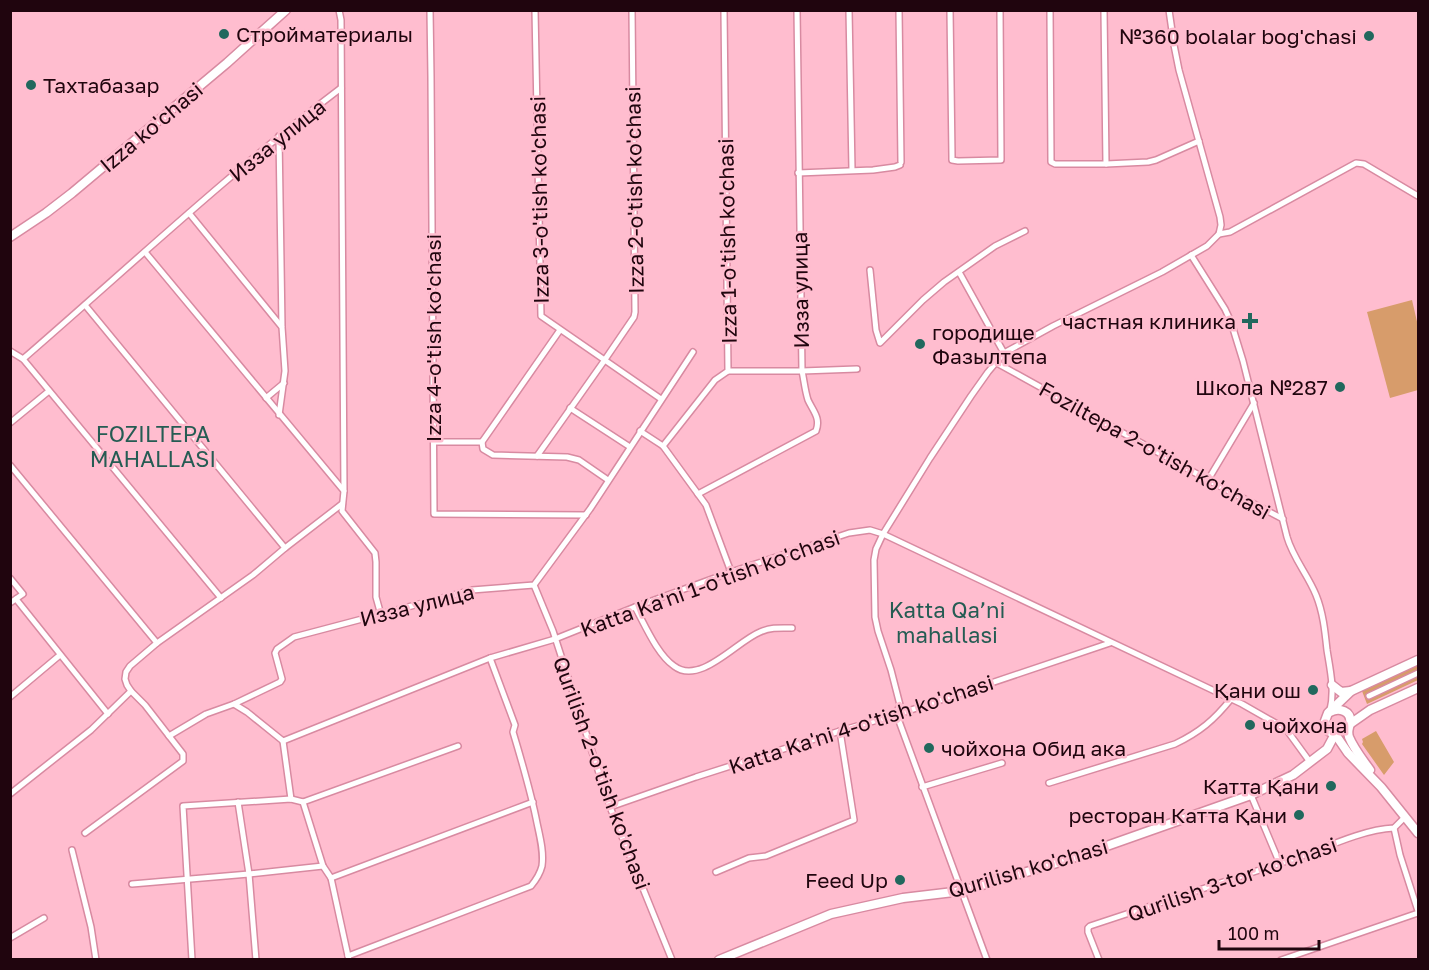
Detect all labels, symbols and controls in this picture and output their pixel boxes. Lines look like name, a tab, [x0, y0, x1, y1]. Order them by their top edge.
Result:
place label: Стройматериалы	[236, 21, 413, 47]
place label: №360 bolalar bog'chasi	[1119, 23, 1357, 49]
marker: Стройматериалы	[217, 27, 231, 41]
marker: №360 bolalar bog'chasi	[1362, 29, 1376, 43]
place label: Тахтабазар	[43, 72, 159, 98]
street label: Izza ko'chasi	[94, 76, 208, 178]
marker: Тахтабазар	[24, 78, 38, 92]
street label: Izza 2-o'tish ko'chasi	[619, 86, 649, 294]
street label: Изза улица	[223, 93, 331, 187]
street label: Izza 3-o'tish ko'chasi	[524, 96, 554, 304]
street label: Izza 1-o'tish ko'chasi	[712, 138, 742, 344]
street label: Изза улица	[786, 231, 814, 349]
street label: Izza 4-o'tish ko'chasi	[420, 234, 446, 442]
place label: частная клиника	[1062, 308, 1236, 334]
marker: частная клиника	[1241, 312, 1259, 330]
place label: городище Фазылтепа	[932, 319, 1047, 369]
marker: городище Фазылтепа	[913, 337, 927, 351]
place label: Школа №287	[1195, 374, 1328, 400]
street label: Foziltepa 2-o'tish ko'chasi	[1035, 375, 1275, 525]
marker: Школа №287	[1333, 380, 1347, 394]
district label: FOZILTEPA MAHALLASI	[90, 420, 216, 472]
street label: Katta Ka'ni 1-o'tish ko'chasi	[577, 524, 843, 642]
street label: Изза улица	[357, 578, 477, 632]
district label: Katta Qaʼni mahallasi	[889, 596, 1005, 648]
street label: Qurilish 2-o'tish ko'chasi	[548, 653, 656, 893]
street label: Katta Ka'ni 4-o'tish ko'chasi	[725, 669, 997, 779]
place label: Қани ош	[1214, 677, 1301, 703]
marker: Қани ош	[1306, 683, 1320, 697]
place label: чойхона	[1262, 712, 1347, 738]
marker: чойхона	[1243, 718, 1257, 732]
place label: чойхона Обид ака	[941, 735, 1126, 761]
marker: чойхона Обид ака	[922, 741, 936, 755]
place label: Катта Қани	[1203, 773, 1319, 799]
marker: Катта Қани	[1324, 779, 1338, 793]
place label: ресторан Катта Қани	[1069, 802, 1287, 828]
marker: ресторан Катта Қани	[1292, 808, 1306, 822]
street label: Qurilish 3-tor ko'chasi	[1124, 831, 1340, 927]
street label: Qurilish ko'chasi	[945, 833, 1111, 903]
place label: Feed Up	[805, 867, 888, 893]
marker: Feed Up	[893, 873, 907, 887]
scale bar	[1219, 913, 1320, 951]
text: 100 m	[1228, 922, 1279, 944]

